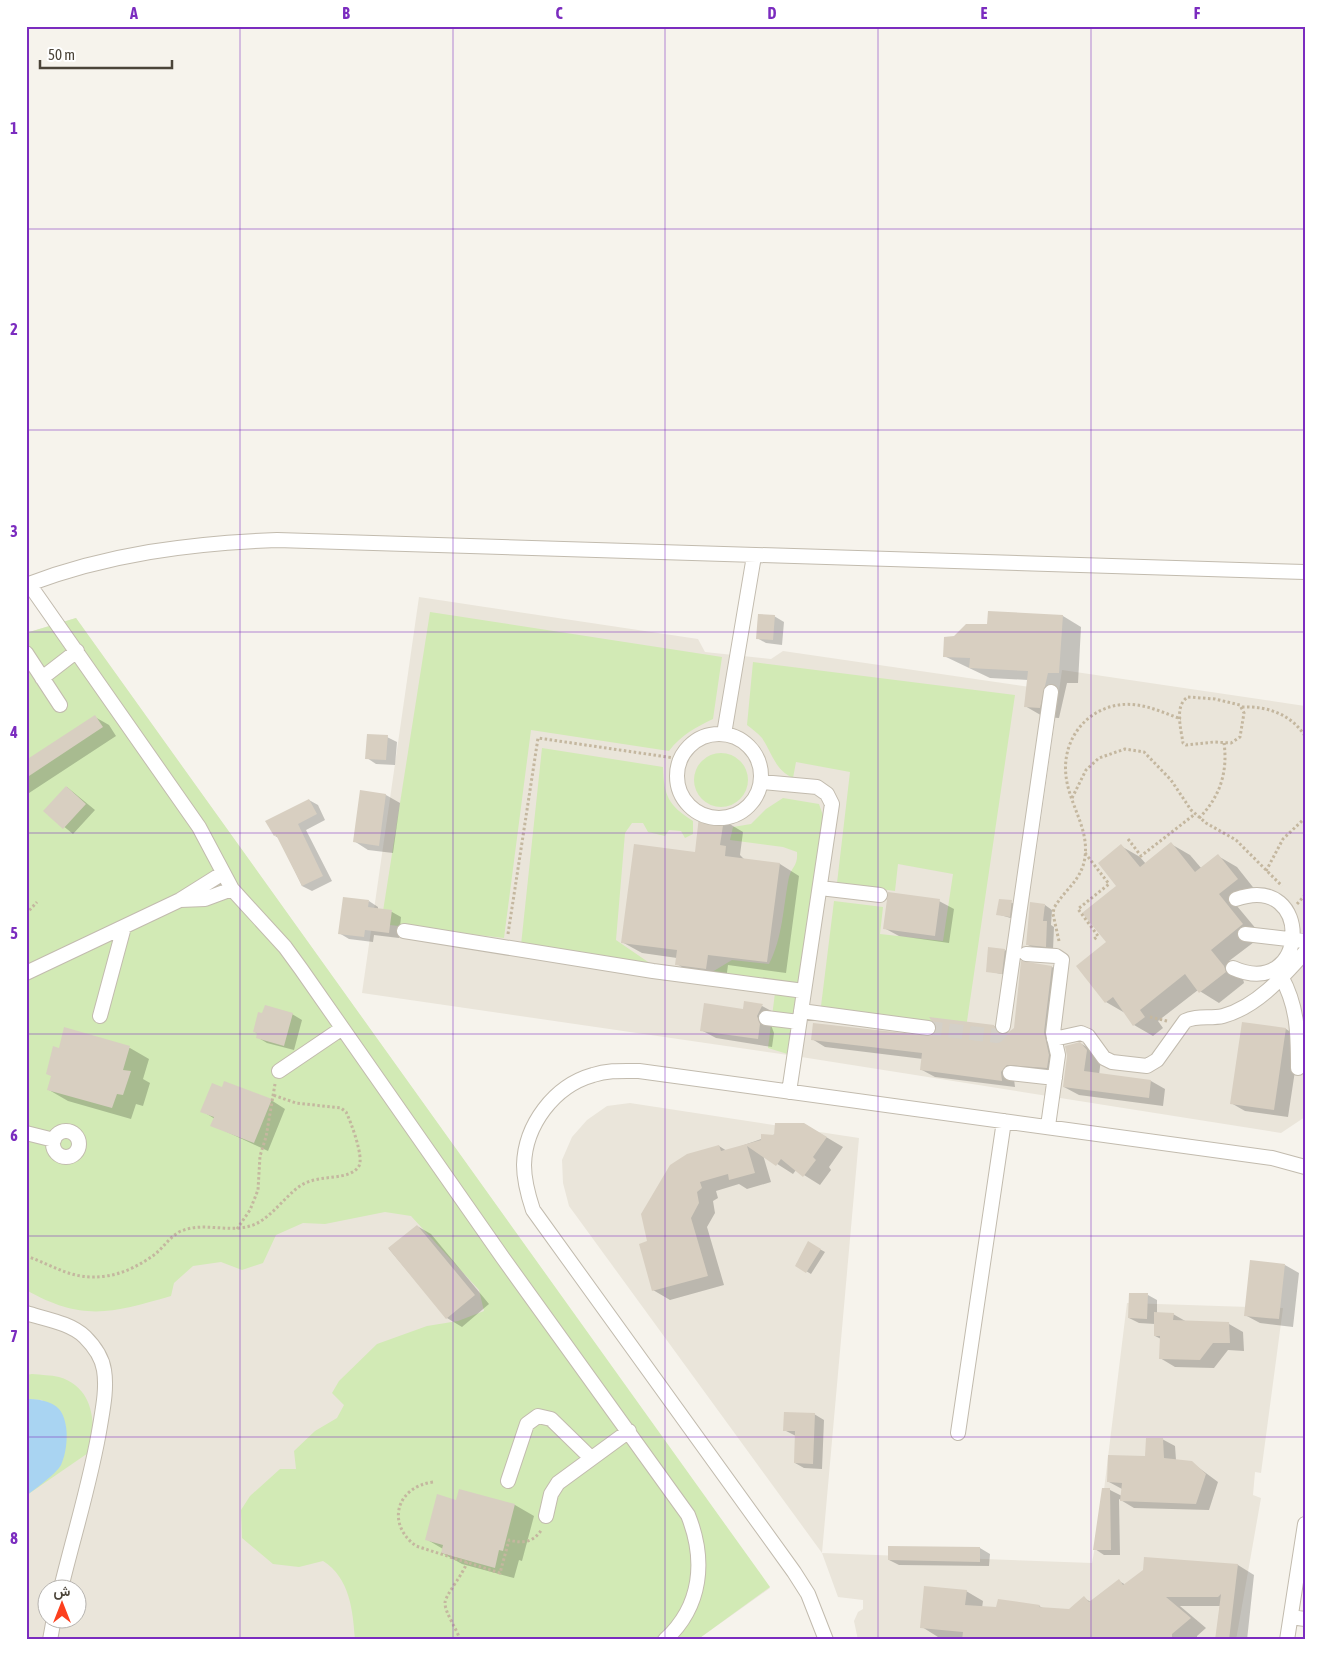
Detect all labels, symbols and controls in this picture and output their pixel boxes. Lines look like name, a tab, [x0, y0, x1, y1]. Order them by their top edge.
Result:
text: A	[129, 4, 138, 22]
text: B	[342, 4, 350, 22]
text: C	[555, 4, 563, 22]
text: D	[768, 4, 777, 22]
text: E	[981, 4, 988, 22]
text: F	[1194, 4, 1201, 22]
scale bar	[40, 38, 172, 70]
text: 50 m	[48, 46, 75, 63]
text: 1	[10, 119, 18, 137]
text: 2	[10, 320, 18, 338]
text: 3	[10, 522, 18, 540]
text: 4	[9, 723, 18, 741]
text: 5	[10, 924, 18, 942]
text: 6	[10, 1126, 18, 1144]
text: 7	[10, 1327, 18, 1345]
text: 8	[10, 1529, 18, 1547]
north arrow	[38, 1578, 88, 1628]
text: ش	[54, 1583, 71, 1600]

